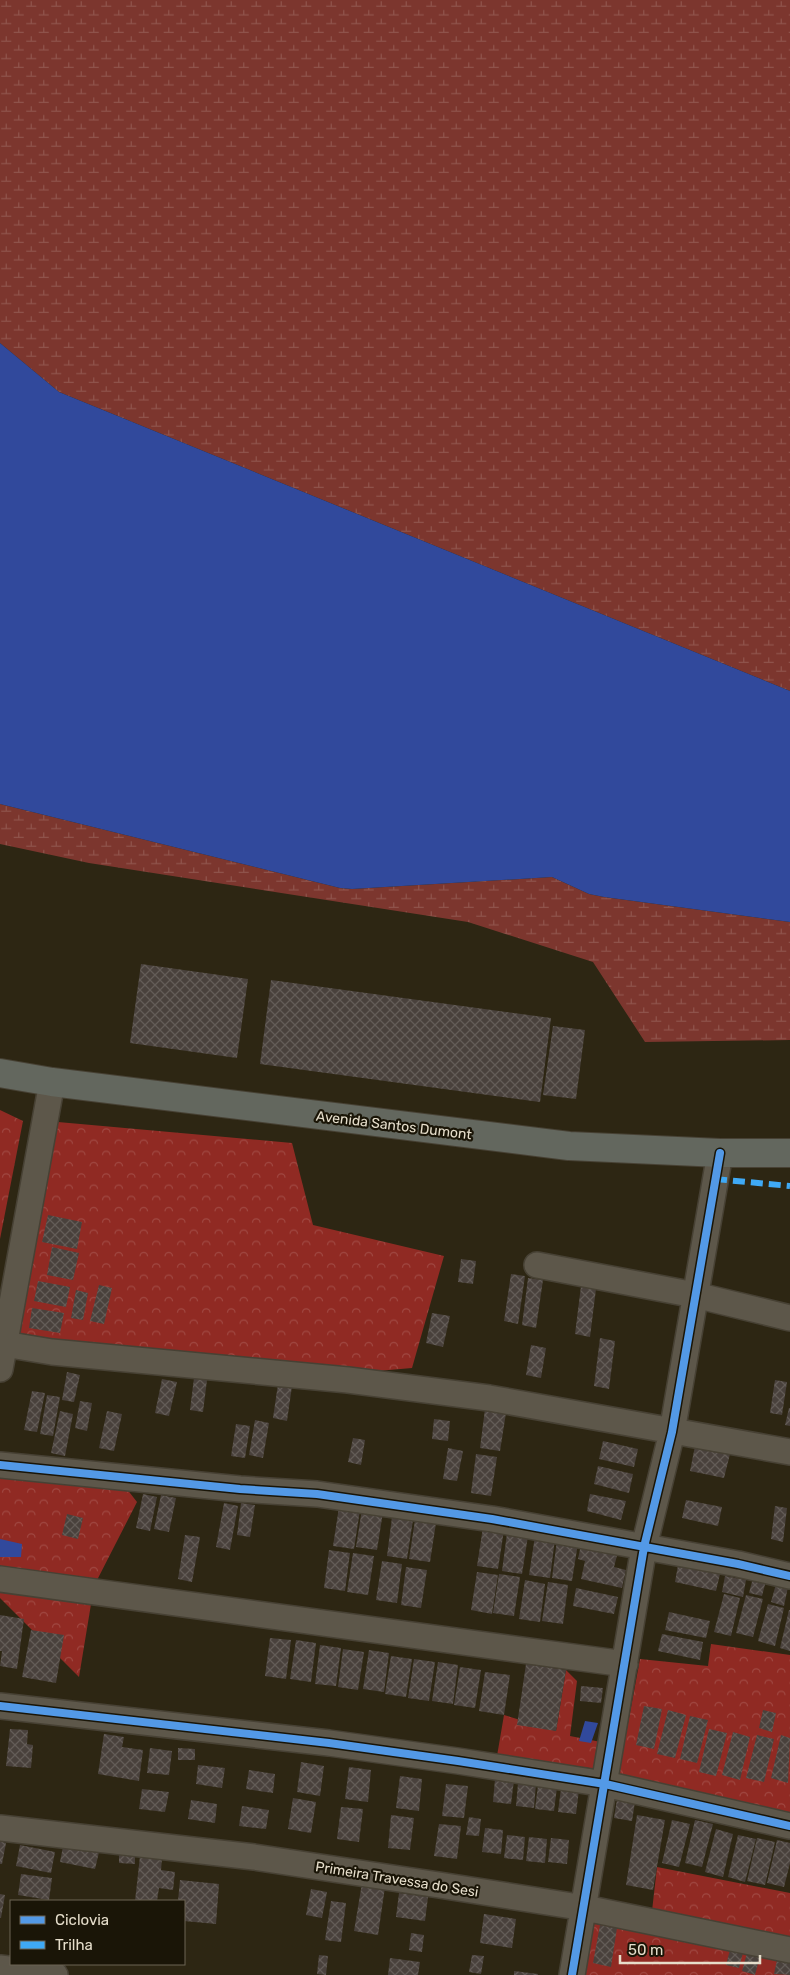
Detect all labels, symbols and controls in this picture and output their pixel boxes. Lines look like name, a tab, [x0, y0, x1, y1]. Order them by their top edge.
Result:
street label: Avenida Santos Dumont	[315, 1107, 473, 1144]
street label: Primeira Travessa do Sesi	[314, 1858, 480, 1901]
legend	[10, 1900, 185, 1965]
text: Ciclovia	[55, 1911, 109, 1929]
scale bar	[620, 1932, 760, 1964]
text: Trilha	[55, 1936, 93, 1954]
text: 50 m	[628, 1941, 663, 1959]

